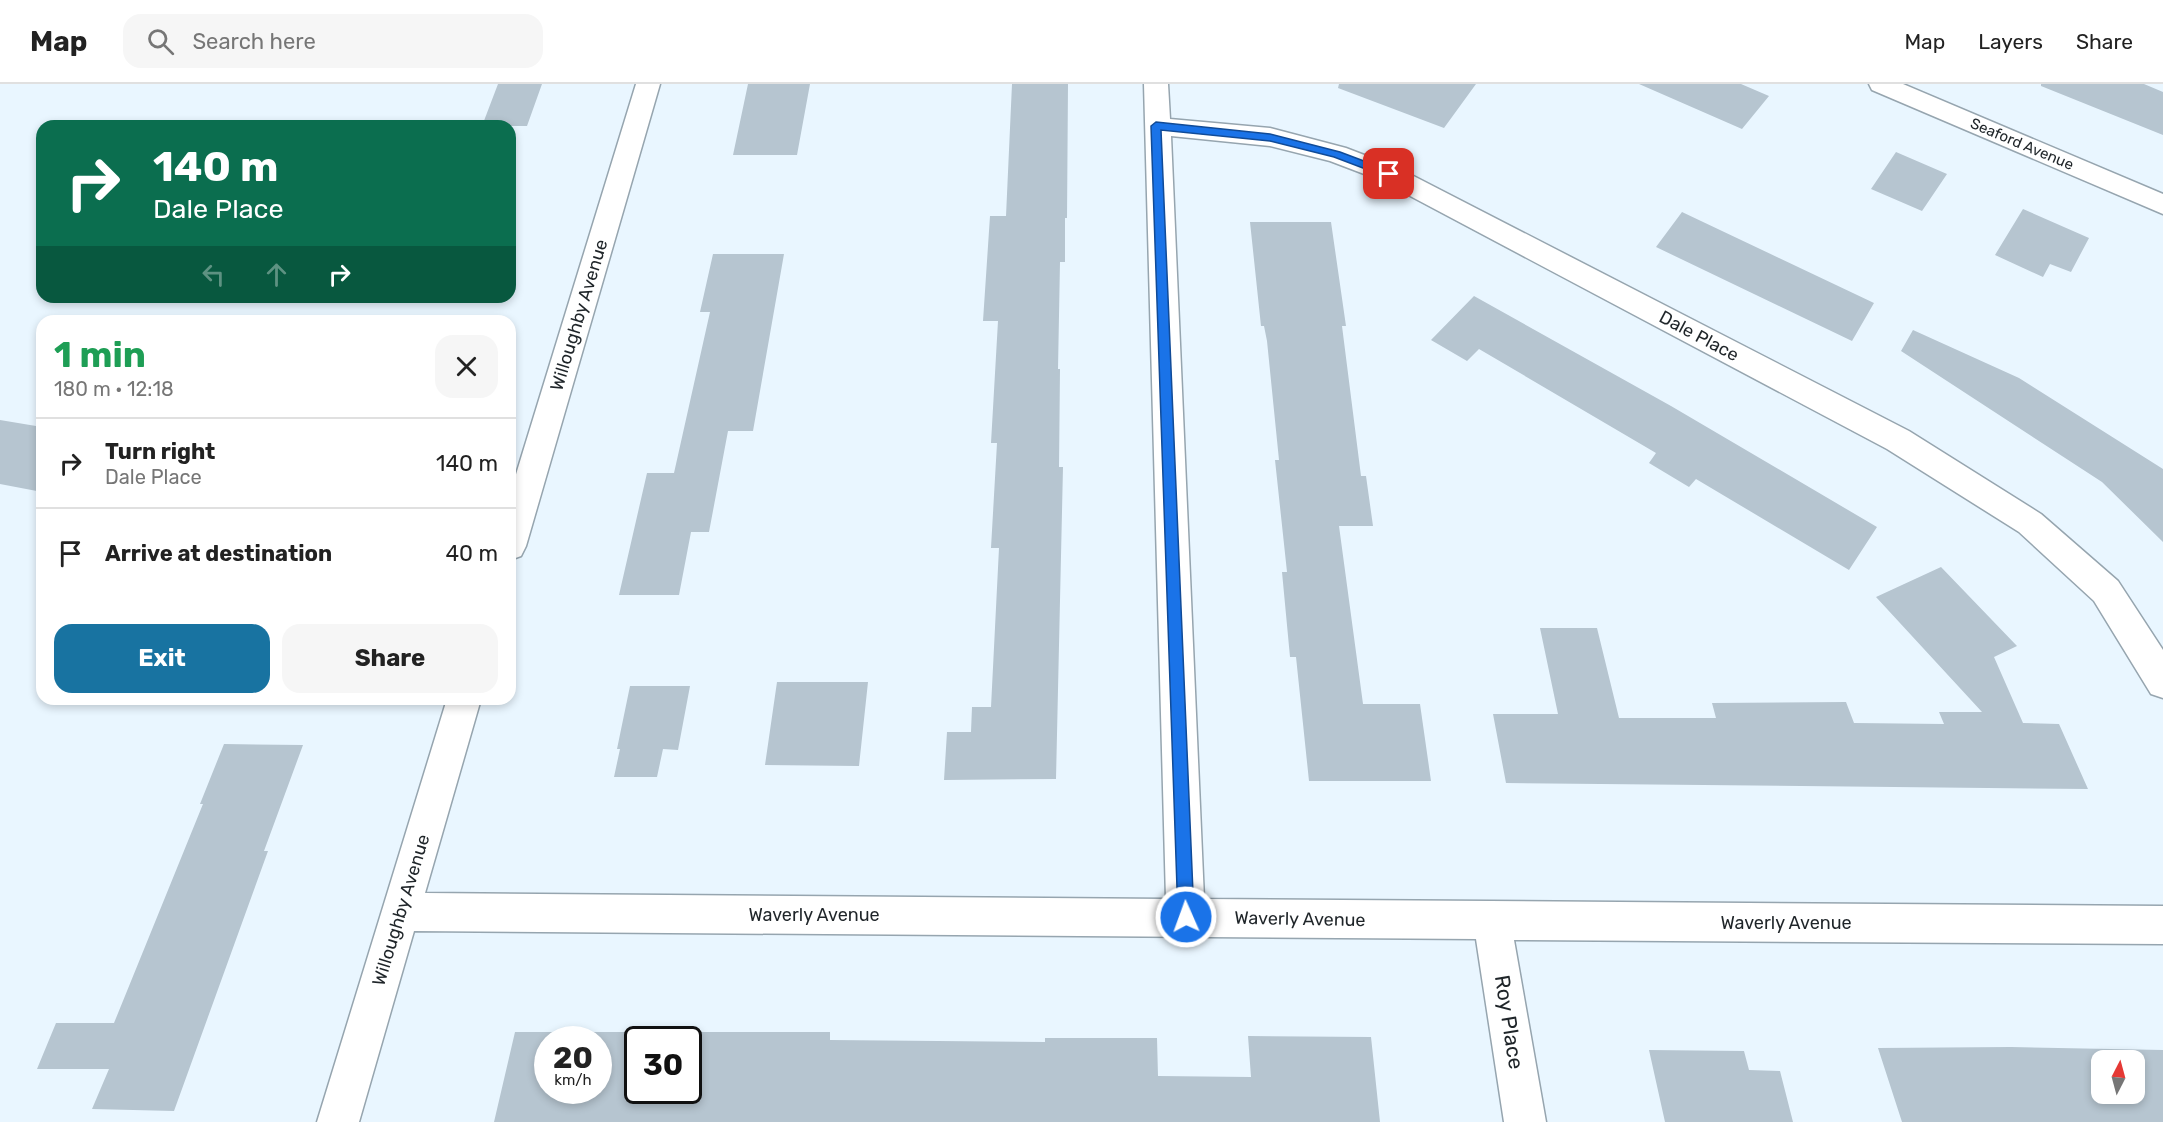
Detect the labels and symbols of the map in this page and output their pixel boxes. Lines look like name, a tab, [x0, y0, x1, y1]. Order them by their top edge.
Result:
street label: Seaford Avenue	[1968, 114, 2076, 174]
pin	[1363, 148, 1414, 199]
street label: Willoughby Avenue	[545, 237, 613, 393]
street label: Dale Place	[1655, 306, 1743, 366]
street label: Willoughby Avenue	[367, 832, 435, 988]
position arrow	[1154, 885, 1218, 949]
street label: Waverly Avenue	[748, 904, 880, 926]
street label: Waverly Avenue	[1234, 907, 1366, 931]
street label: Waverly Avenue	[1720, 912, 1852, 934]
street label: Roy Place	[1490, 973, 1529, 1071]
speed limit sign: 30	[624, 1026, 702, 1104]
north arrow	[2091, 1050, 2145, 1104]

